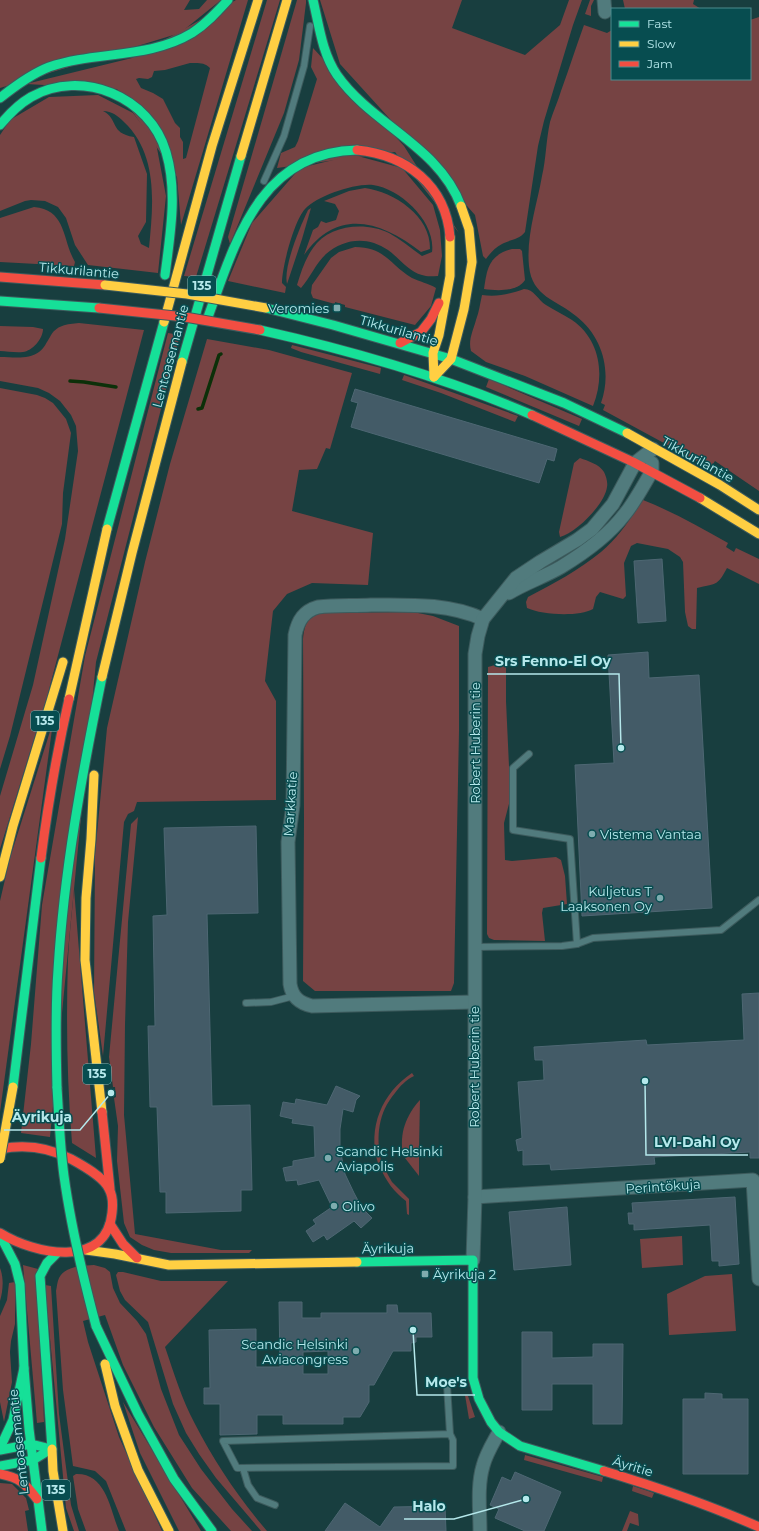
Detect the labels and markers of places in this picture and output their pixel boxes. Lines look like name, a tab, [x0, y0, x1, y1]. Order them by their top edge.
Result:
place label: Veromies	[268, 300, 329, 316]
marker: Veromies	[332, 303, 342, 313]
callout: Srs Fenno-El Oy	[487, 648, 619, 674]
place label: Vistema Vantaa	[600, 826, 702, 842]
marker: Vistema Vantaa	[587, 829, 597, 839]
place label: Kuljetus T Laaksonen Oy	[560, 883, 653, 914]
marker: Kuljetus T Laaksonen Oy	[655, 893, 665, 903]
callout: Äyrikuja	[4, 1104, 80, 1130]
callout: LVI-Dahl Oy	[646, 1129, 748, 1155]
place label: Scandic Helsinki Aviapolis	[336, 1143, 443, 1174]
marker: Scandic Helsinki Aviapolis	[323, 1153, 333, 1163]
place label: Olivo	[342, 1198, 375, 1214]
marker: Olivo	[329, 1201, 339, 1211]
place label: Äyrikuja 2	[433, 1266, 496, 1282]
marker: Äyrikuja 2	[420, 1269, 430, 1279]
place label: Scandic Helsinki Aviacongress	[241, 1336, 348, 1367]
marker: Scandic Helsinki Aviacongress	[351, 1346, 361, 1356]
callout: Moe's	[417, 1369, 475, 1395]
callout: Halo	[404, 1493, 454, 1519]

